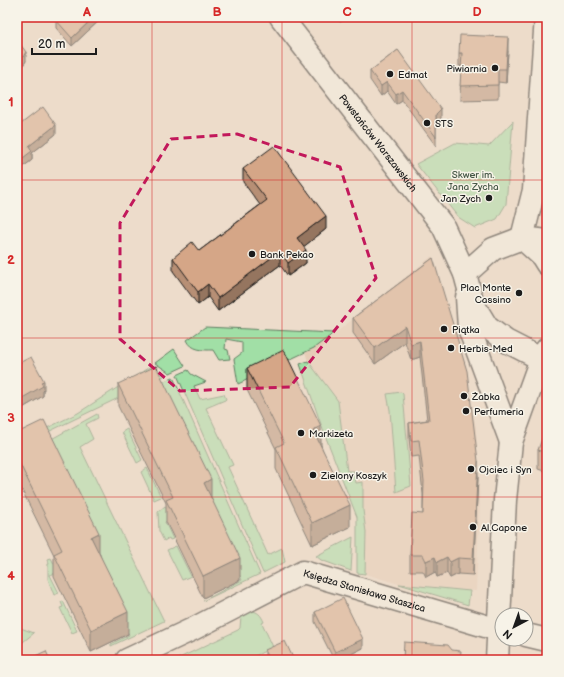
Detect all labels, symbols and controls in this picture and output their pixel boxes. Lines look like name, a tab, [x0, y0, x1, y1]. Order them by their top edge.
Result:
text: A	[82, 4, 91, 20]
text: B	[212, 4, 222, 20]
text: C	[342, 4, 352, 20]
text: D	[472, 4, 482, 20]
scale bar	[32, 30, 96, 56]
text: 20 m	[38, 37, 65, 52]
place label: Piwiarnia	[446, 63, 487, 75]
marker: Piwiarnia	[490, 63, 500, 73]
marker: Edmat	[385, 69, 395, 79]
place label: Edmat	[398, 69, 427, 81]
street label: Powstańców Warszawskich	[336, 92, 419, 195]
text: 1	[8, 94, 14, 110]
marker: STS	[422, 118, 432, 128]
place label: STS	[435, 118, 453, 130]
park label: Skwer im. Jana Zycha	[447, 169, 499, 193]
place label: Jan Zych	[441, 193, 481, 205]
marker: Jan Zych	[484, 193, 494, 203]
marker: Bank Pekao	[247, 249, 257, 259]
place label: Bank Pekao	[260, 249, 314, 261]
text: 2	[7, 252, 15, 268]
place label: Plac Monte Cassino	[460, 282, 511, 306]
marker: Plac Monte Cassino	[514, 288, 524, 298]
marker: Piątka	[439, 324, 449, 334]
place label: Piątka	[452, 324, 480, 336]
marker: Herbis-Med	[446, 343, 456, 353]
place label: Herbis-Med	[459, 343, 513, 355]
marker: Żabka	[459, 391, 469, 401]
place label: Żabka	[471, 391, 500, 403]
marker: Perfumeria	[461, 406, 471, 416]
place label: Perfumeria	[474, 406, 524, 418]
text: 3	[7, 410, 15, 426]
marker: Markizeta	[296, 428, 306, 438]
place label: Markizeta	[309, 428, 353, 440]
marker: Ojciec i Syn	[466, 464, 476, 474]
place label: Ojciec i Syn	[479, 464, 532, 476]
marker: Zielony Koszyk	[308, 470, 318, 480]
place label: Zielony Koszyk	[320, 470, 387, 482]
marker: Al.Capone	[468, 522, 478, 532]
place label: Al.Capone	[481, 522, 527, 534]
street label: Księdza Stanisława Staszica	[302, 567, 427, 615]
text: 4	[7, 568, 15, 584]
north arrow	[494, 607, 534, 647]
text: N	[500, 627, 515, 642]

